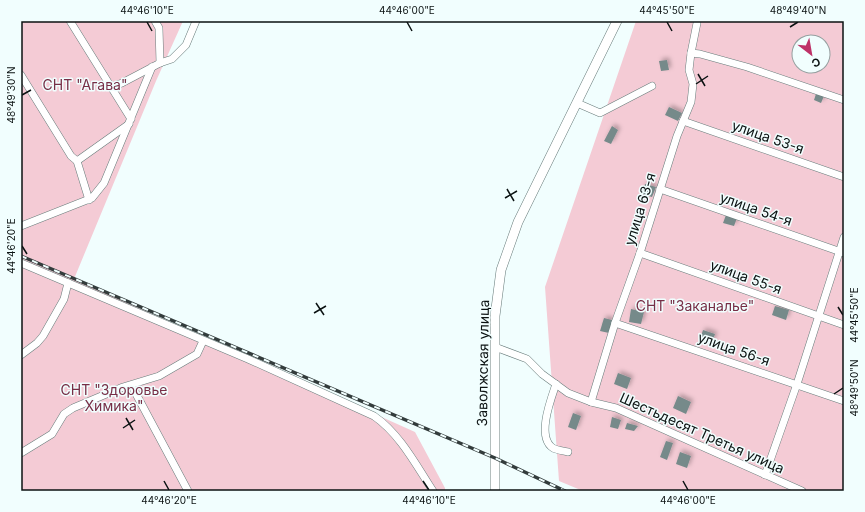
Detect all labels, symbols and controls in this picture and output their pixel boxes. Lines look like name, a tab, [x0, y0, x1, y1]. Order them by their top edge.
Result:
text: 44°46'10"E	[120, 4, 174, 16]
text: 44°46'00"E	[379, 4, 435, 16]
text: 44°45'50"E	[639, 4, 695, 16]
text: 48°49'40"N	[770, 4, 826, 16]
north arrow	[791, 34, 831, 74]
text: С	[809, 54, 823, 71]
text: 48°49'30"N	[5, 67, 17, 123]
park label: СНТ "Агава"	[43, 76, 127, 93]
street label: улица 53-я	[730, 116, 806, 157]
street label: улица 63-я	[620, 170, 659, 247]
street label: улица 54-я	[718, 188, 795, 229]
text: 44°46'20"E	[5, 218, 17, 274]
street label: улица 55-я	[708, 256, 784, 297]
text: 44°45'50"E	[848, 287, 860, 343]
park label: СНТ "Заканалье"	[636, 297, 754, 314]
street label: Заволжская улица	[473, 299, 492, 427]
street label: улица 56-я	[696, 328, 772, 369]
text: 48°49'50"N	[848, 360, 860, 416]
park label: СНТ "Здоровье Химика"	[61, 381, 167, 414]
street label: Шестьдесят Третья улица	[617, 389, 787, 477]
text: 44°46'20"E	[141, 494, 197, 506]
text: 44°46'10"E	[402, 494, 456, 506]
text: 44°46'00"E	[660, 494, 716, 506]

